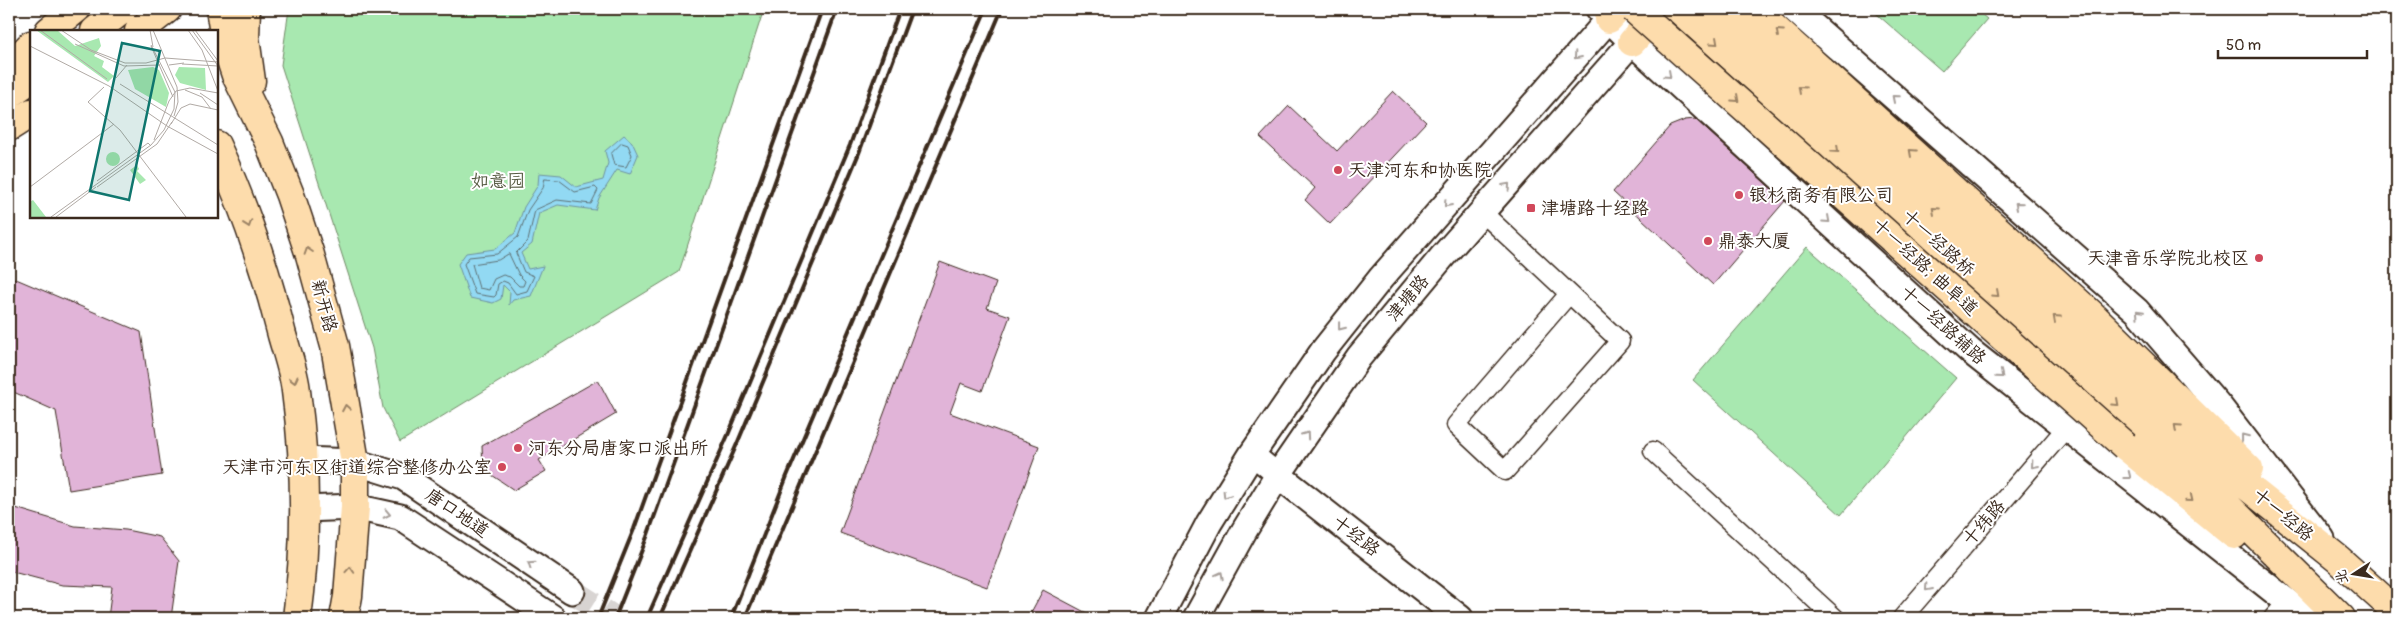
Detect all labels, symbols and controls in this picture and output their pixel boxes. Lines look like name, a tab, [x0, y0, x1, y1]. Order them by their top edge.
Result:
one-way arrow	[1775, 28, 1784, 37]
scale bar	[2218, 28, 2367, 60]
inset map	[30, 30, 218, 218]
one-way arrow	[1710, 36, 1719, 45]
text: 50 m	[2226, 36, 2261, 55]
one-way arrow	[1574, 50, 1583, 59]
one-way arrow	[1663, 69, 1672, 78]
one-way arrow	[1798, 86, 1807, 95]
one-way arrow	[1730, 93, 1739, 102]
one-way arrow	[1892, 96, 1901, 104]
one-way arrow	[1831, 145, 1840, 154]
one-way arrow	[1909, 149, 1918, 158]
place label: 天津河东和协医院	[1348, 159, 1492, 182]
marker: 天津河东和协医院	[1332, 164, 1344, 176]
park label: 如意园	[471, 170, 525, 193]
one-way arrow	[1501, 183, 1509, 192]
place label: 银杉商务有限公司	[1749, 184, 1893, 207]
marker: 银杉商务有限公司	[1733, 189, 1745, 201]
place label: 津塘路十经路	[1541, 197, 1649, 220]
one-way arrow	[1443, 199, 1452, 208]
marker: 津塘路十经路	[1525, 202, 1537, 214]
one-way arrow	[2015, 202, 2024, 210]
street label: 十一经路桥	[1897, 204, 1979, 282]
one-way arrow	[1932, 207, 1941, 216]
street label: 十一经路; 曲阜道	[1867, 213, 1983, 321]
one-way arrow	[1822, 214, 1831, 223]
one-way arrow	[242, 219, 252, 228]
place label: 鼎泰大厦	[1718, 230, 1790, 253]
marker: 鼎泰大厦	[1702, 235, 1714, 247]
one-way arrow	[304, 247, 314, 255]
place label: 天津音乐学院北校区	[2087, 247, 2249, 270]
marker: 天津音乐学院北校区	[2253, 252, 2265, 264]
street label: 津塘路	[1382, 270, 1434, 326]
street label: 新开路	[306, 277, 342, 335]
street label: 十一经路辅路	[1895, 280, 1991, 370]
one-way arrow	[1990, 289, 1999, 298]
one-way arrow	[2136, 310, 2145, 319]
one-way arrow	[2053, 315, 2062, 324]
one-way arrow	[1338, 321, 1346, 330]
one-way arrow	[1995, 370, 2004, 379]
one-way arrow	[288, 375, 299, 384]
one-way arrow	[2111, 397, 2120, 406]
one-way arrow	[341, 404, 351, 413]
one-way arrow	[2174, 424, 2183, 433]
one-way arrow	[1300, 431, 1309, 441]
one-way arrow	[2241, 434, 2249, 443]
place label: 河东分局唐家口派出所	[528, 437, 708, 460]
marker: 河东分局唐家口派出所	[512, 442, 524, 454]
place label: 天津市河东区街道综合整修办公室	[222, 456, 492, 479]
one-way arrow	[2031, 459, 2040, 468]
marker: 天津市河东区街道综合整修办公室	[496, 461, 508, 473]
one-way arrow	[2122, 470, 2132, 479]
street label: 唐口地道	[421, 483, 493, 543]
street label: 十一经路	[2248, 483, 2318, 547]
one-way arrow	[1223, 490, 1232, 499]
one-way arrow	[2184, 493, 2193, 501]
street label: 十纬路	[1958, 495, 2010, 551]
one-way arrow	[383, 508, 392, 519]
street label: 十经路	[1328, 510, 1384, 562]
north arrow	[2328, 550, 2378, 600]
one-way arrow	[527, 560, 536, 570]
one-way arrow	[345, 566, 356, 574]
text: 北	[2332, 568, 2352, 585]
one-way arrow	[1214, 572, 1224, 581]
one-way arrow	[1925, 582, 1934, 591]

